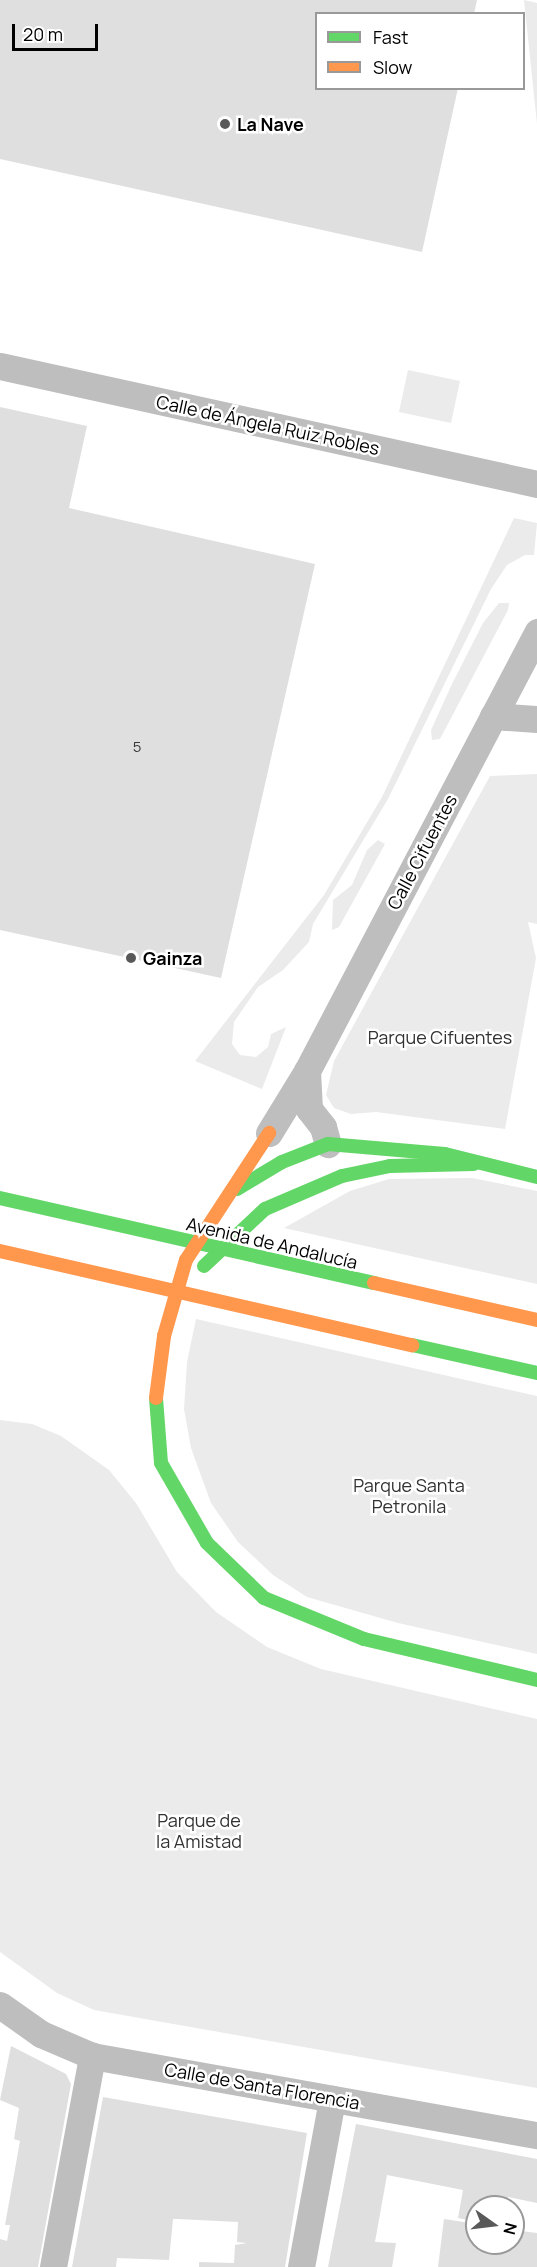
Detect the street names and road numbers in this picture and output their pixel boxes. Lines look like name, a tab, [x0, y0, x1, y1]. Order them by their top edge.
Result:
street label: Calle de Ángela Ruiz Robles	[155, 391, 381, 459]
street label: Calle Cifuentes	[383, 791, 461, 913]
street label: Avenida de Andalucía	[184, 1213, 360, 1273]
street label: Calle de Santa Florencia	[163, 2058, 361, 2114]

